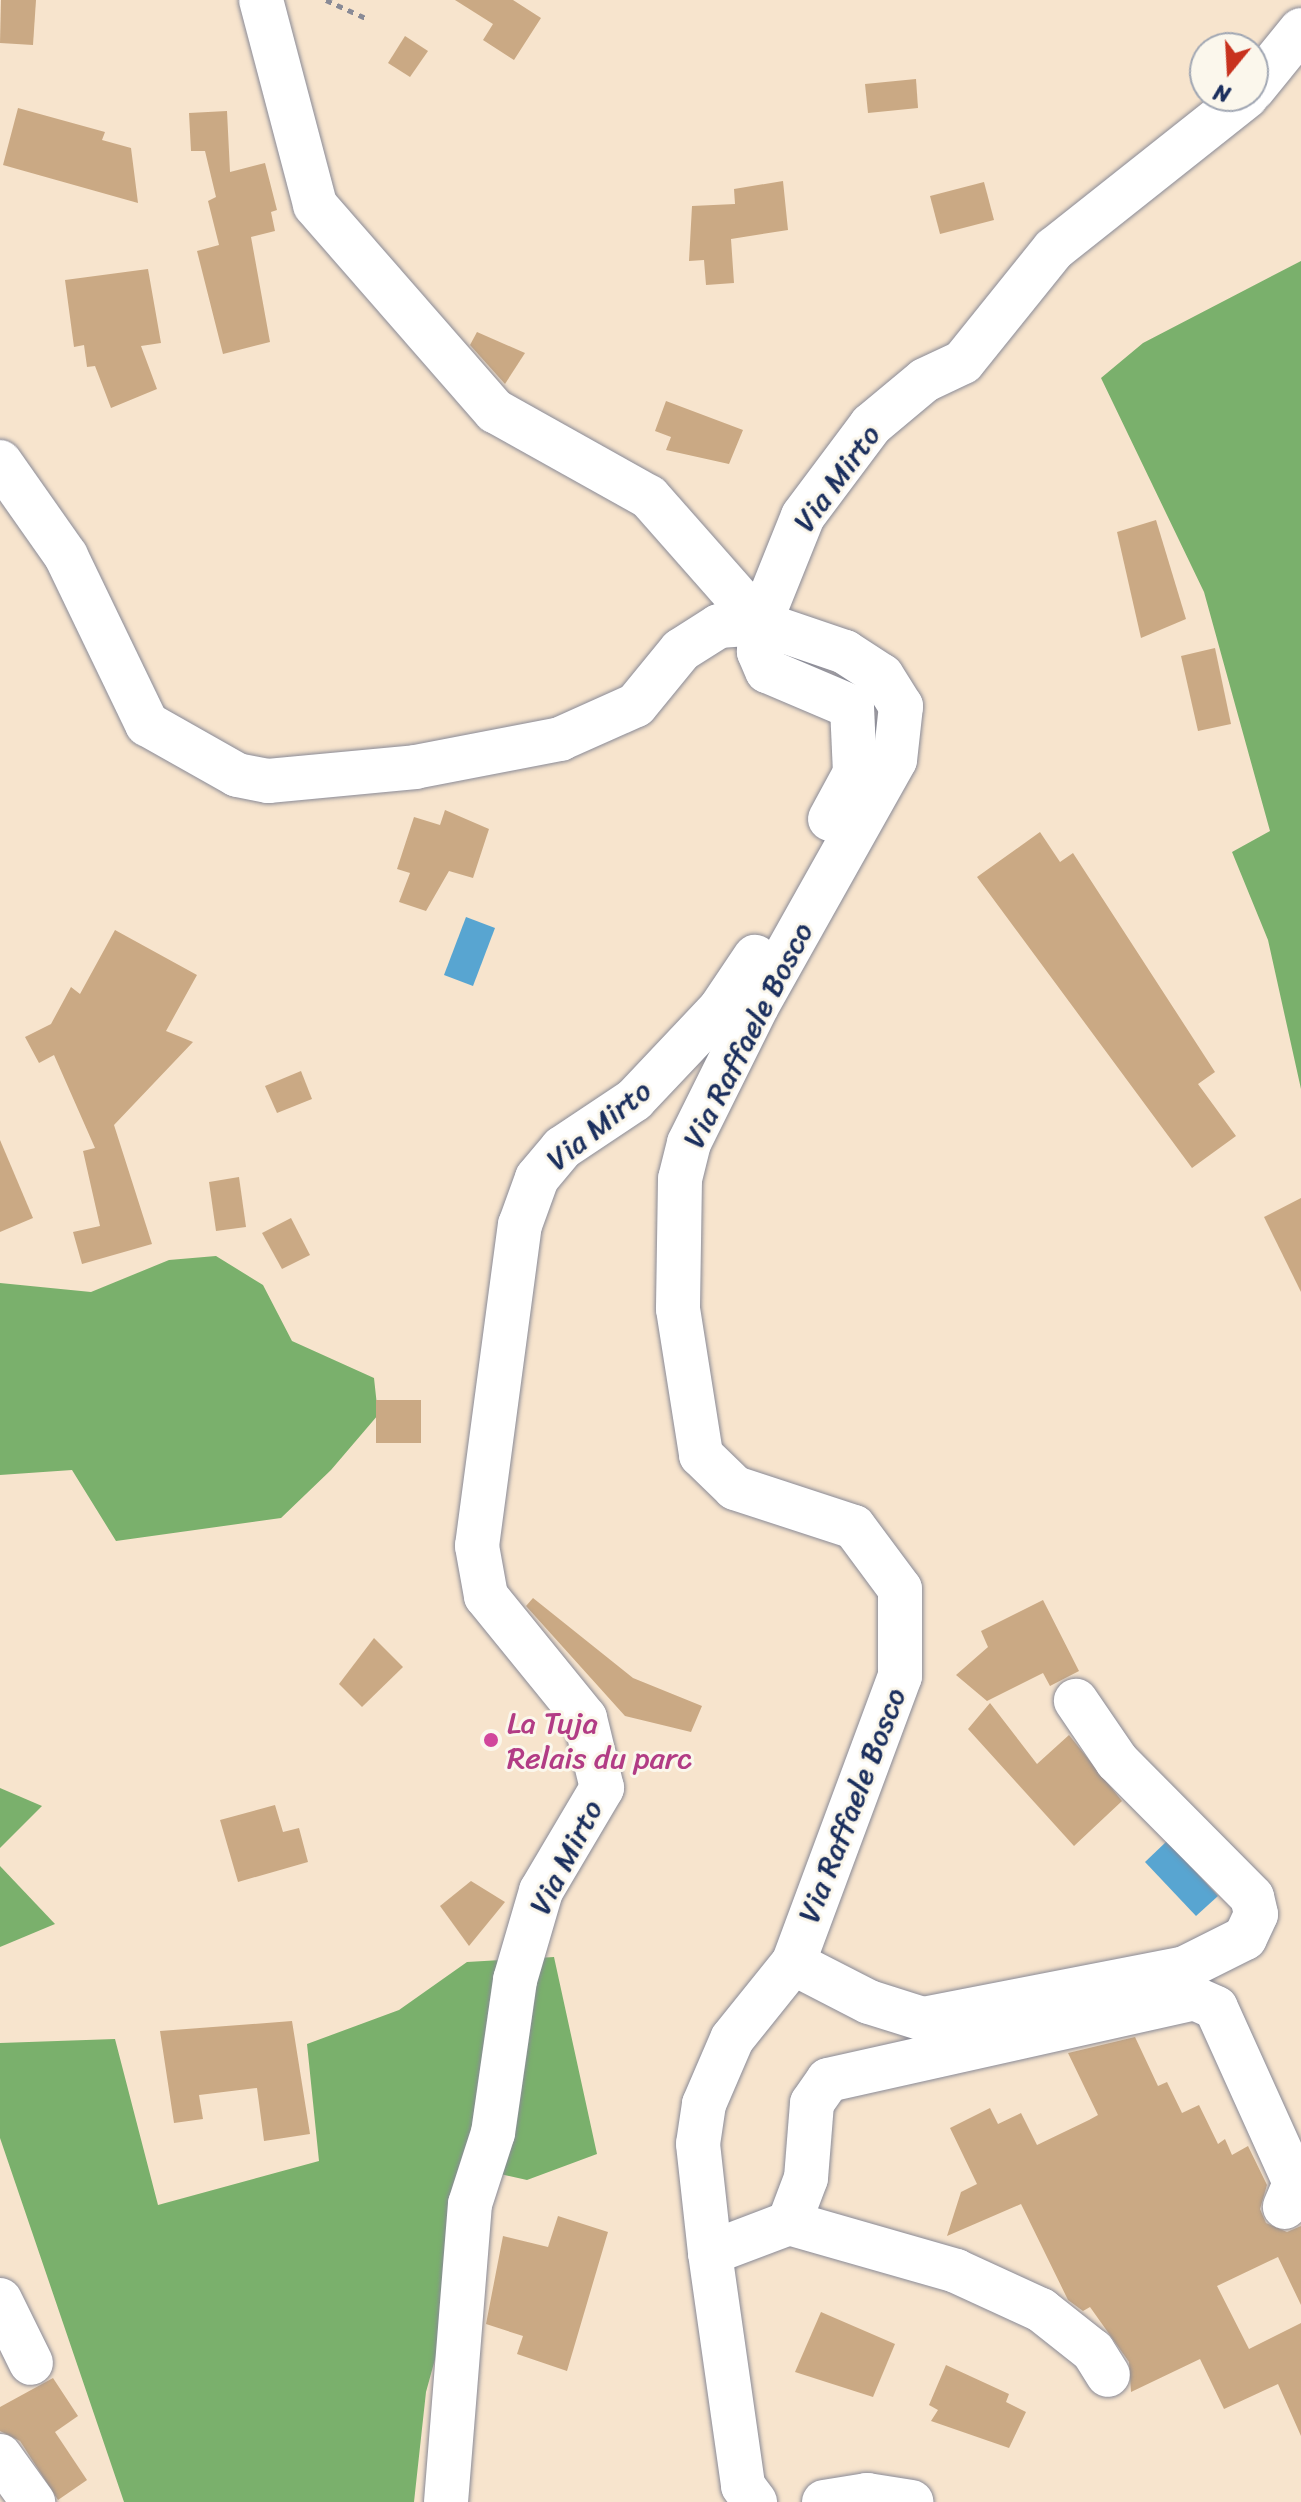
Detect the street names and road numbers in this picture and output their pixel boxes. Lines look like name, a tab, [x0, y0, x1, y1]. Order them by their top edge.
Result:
street label: Via Mirto	[786, 418, 888, 538]
street label: Via Raffaele Bosco	[676, 916, 820, 1154]
street label: Via Mirto	[540, 1073, 658, 1177]
street label: Via Raffaele Bosco	[791, 1683, 913, 1927]
street label: Via Mirto	[522, 1794, 610, 1920]

